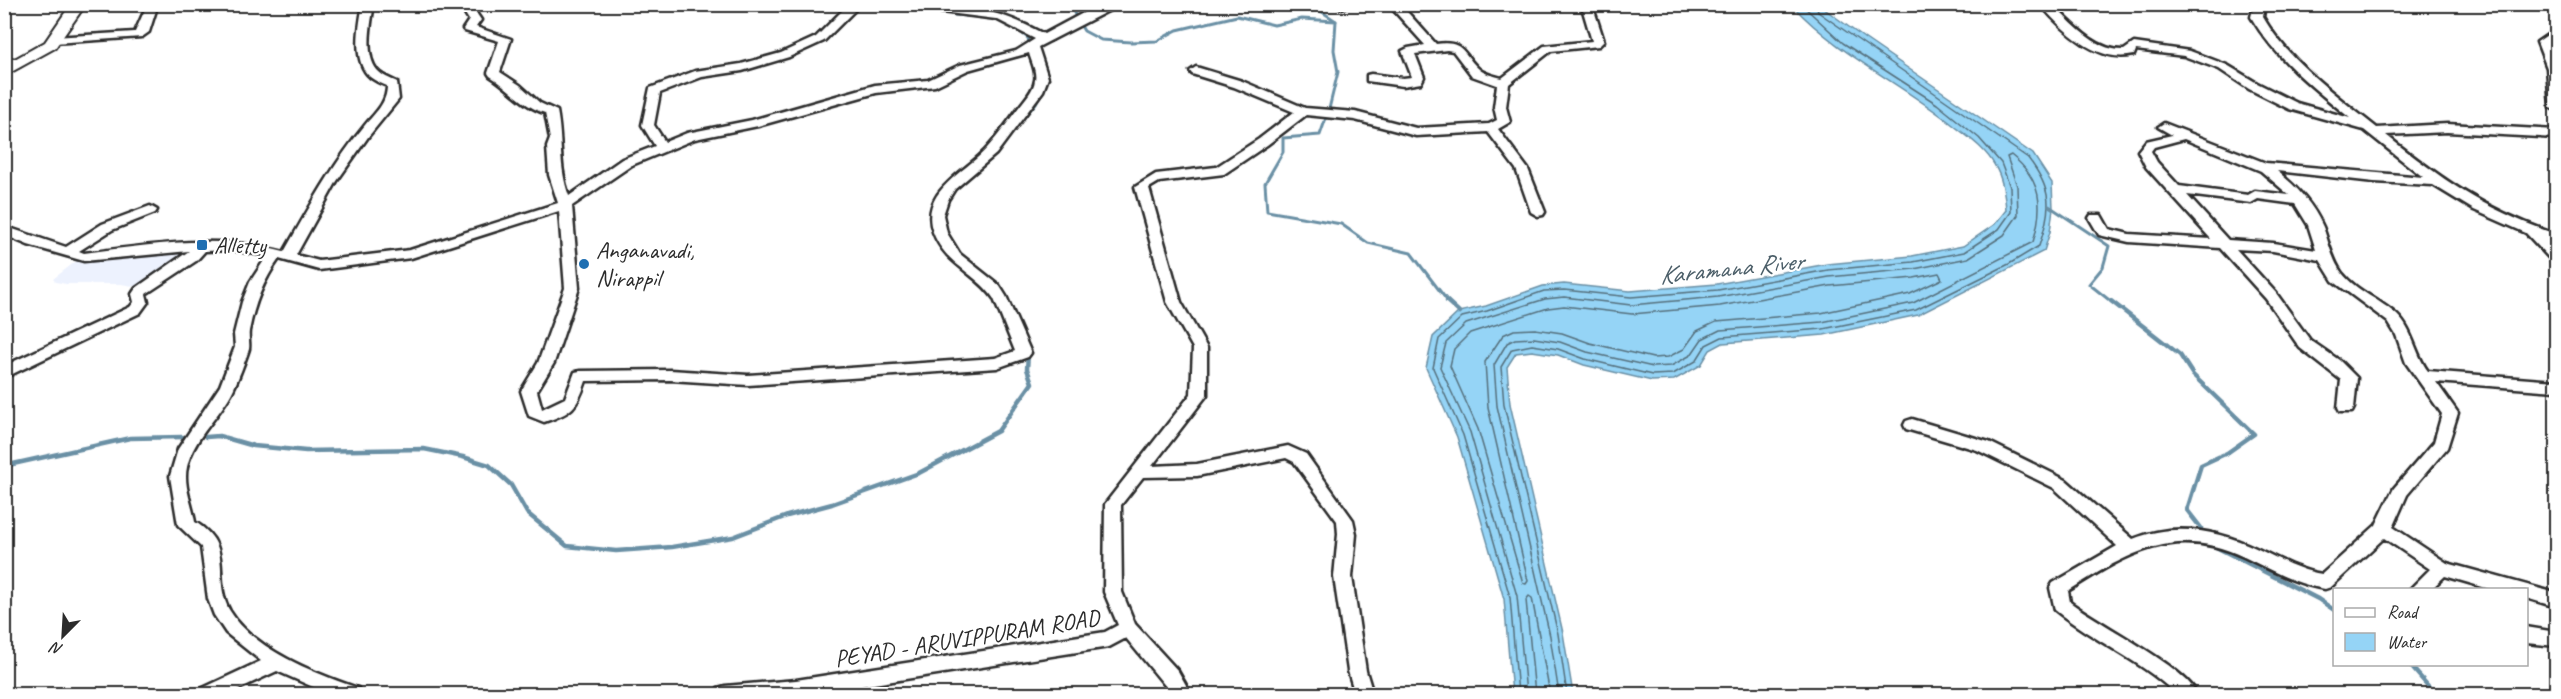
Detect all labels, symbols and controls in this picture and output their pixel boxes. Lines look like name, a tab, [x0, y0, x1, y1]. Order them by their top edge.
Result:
place label: Alletty	[214, 230, 268, 260]
place label: Anganavadi, Nirappil	[596, 235, 695, 293]
marker: Alletty	[195, 238, 209, 252]
water label: Karamana River	[1658, 244, 1808, 292]
marker: Anganavadi, Nirappil	[577, 257, 591, 271]
legend	[2333, 588, 2528, 666]
text: Road	[2387, 601, 2420, 623]
street label: PEYAD - ARUVIPPURAM ROAD	[832, 602, 1104, 674]
north arrow	[33, 606, 93, 666]
text: Water	[2387, 631, 2428, 653]
text: N	[46, 636, 66, 660]

